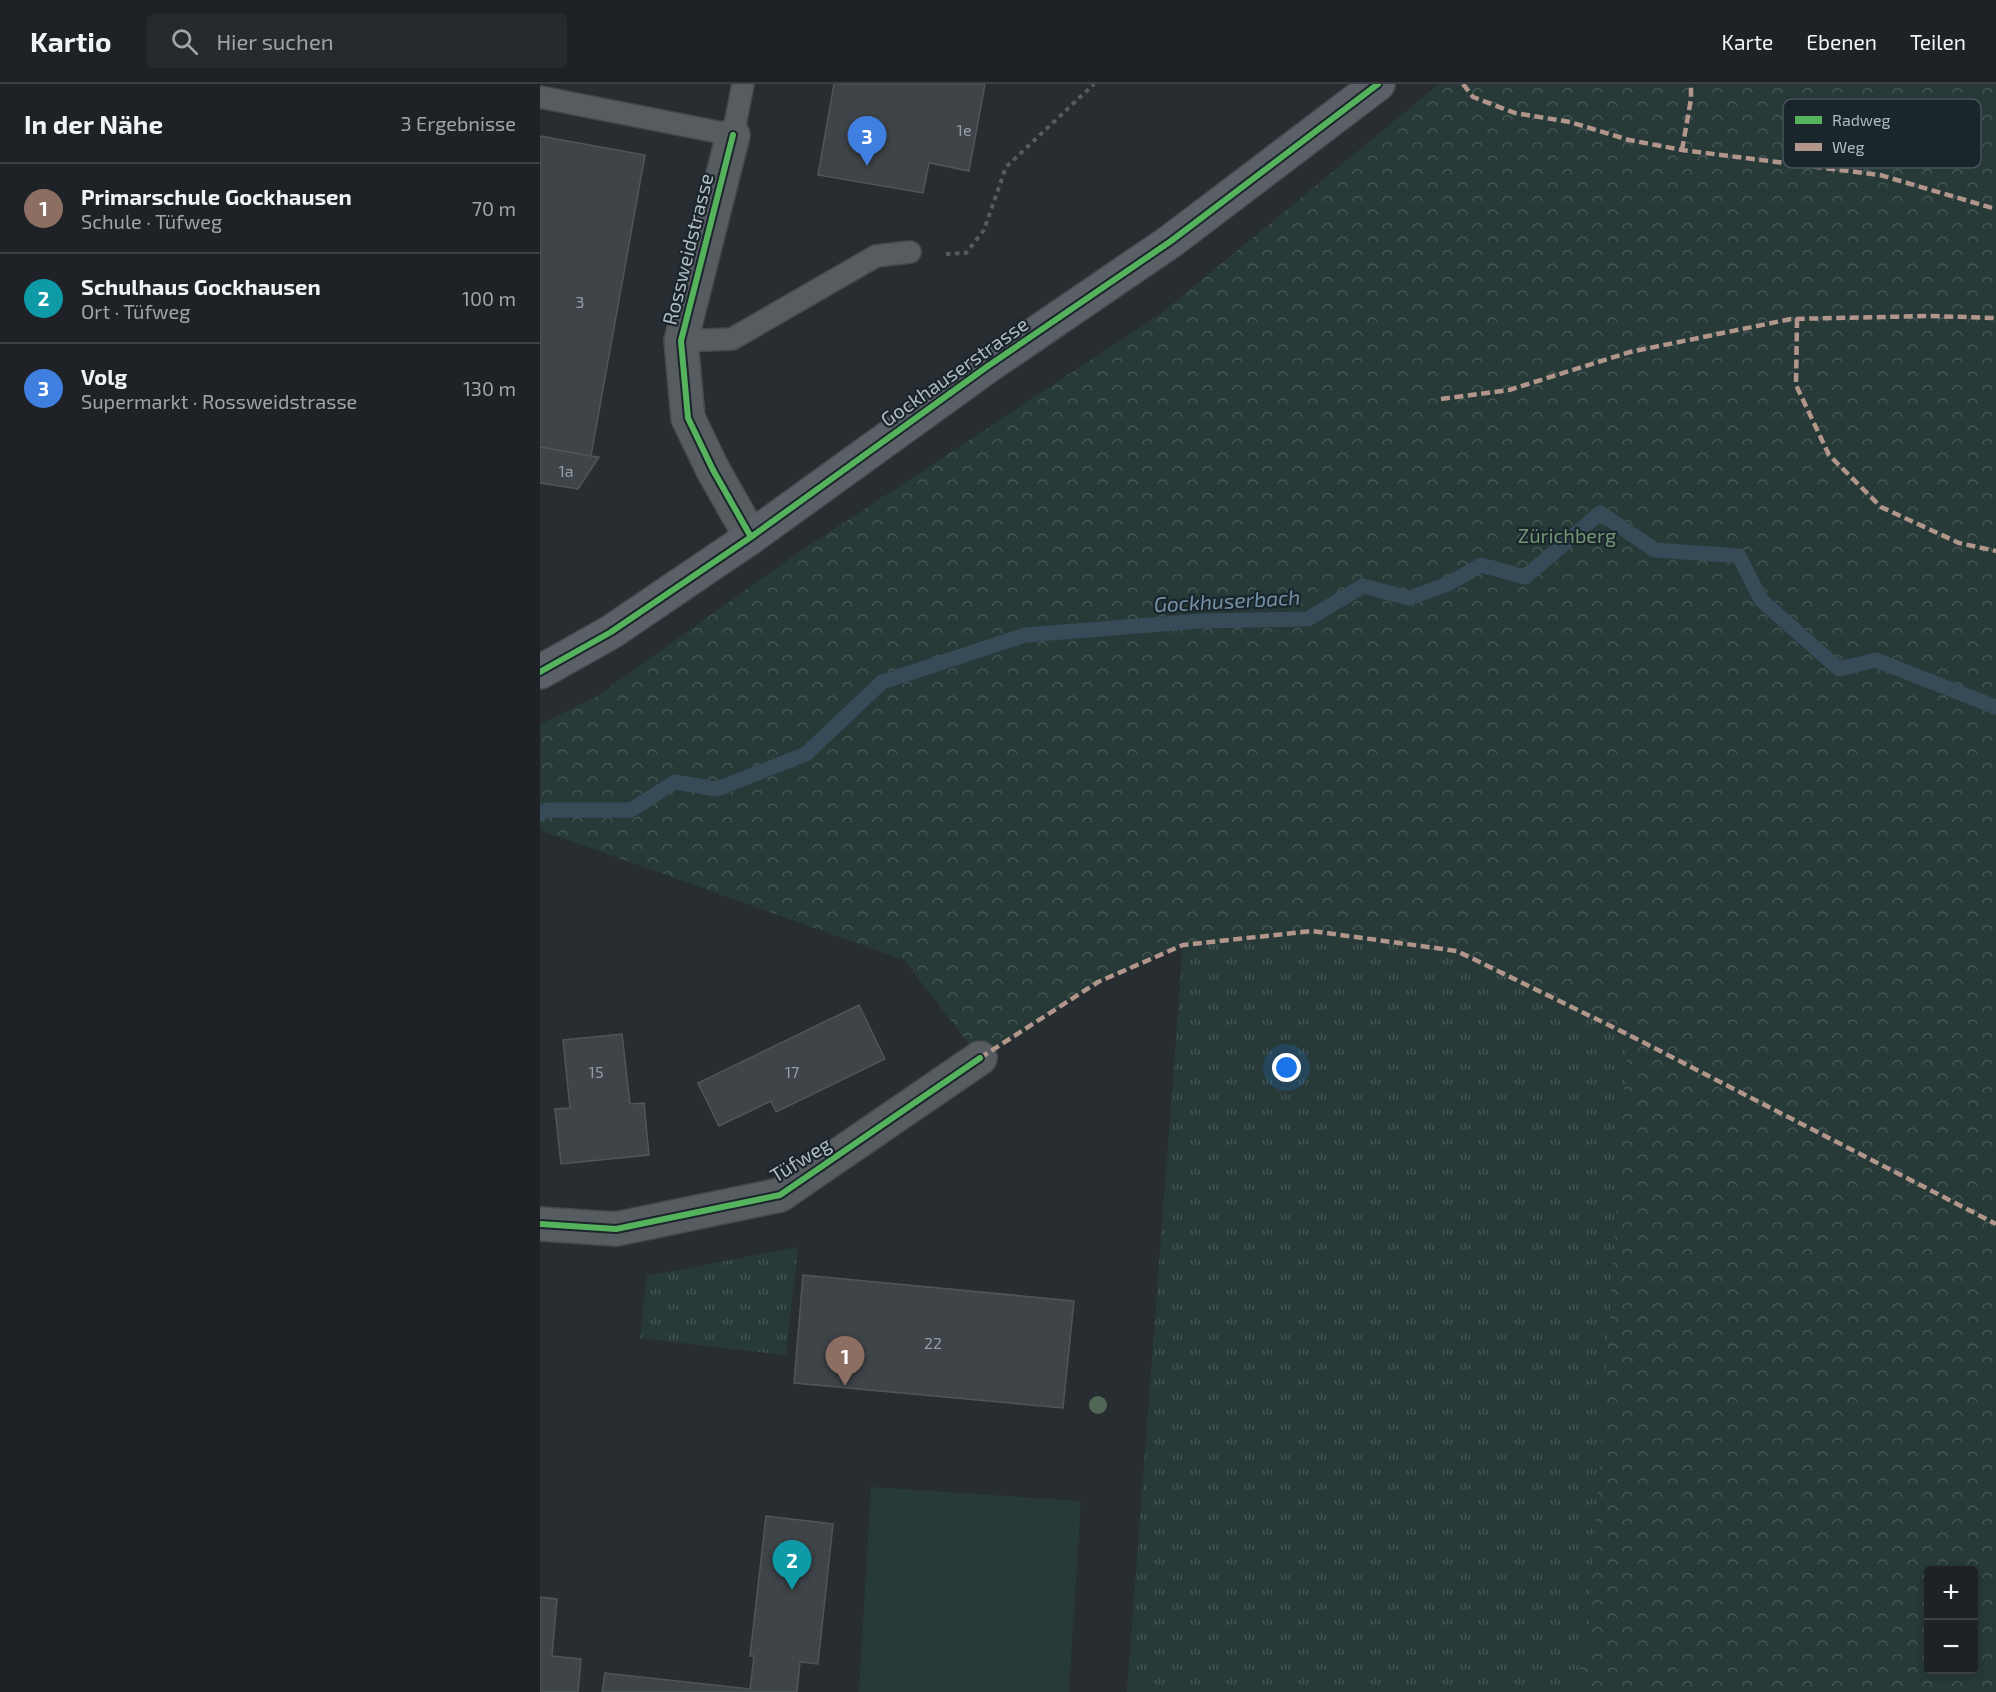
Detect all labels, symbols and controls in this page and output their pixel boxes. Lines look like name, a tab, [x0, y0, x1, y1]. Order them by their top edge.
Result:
search box	[147, 14, 567, 68]
text: Kartio	[30, 24, 111, 58]
icon: search	[168, 25, 201, 58]
text: Hier suchen	[216, 28, 334, 54]
text: Karte	[1722, 29, 1773, 54]
text: Ebenen	[1806, 29, 1877, 54]
text: Teilen	[1910, 29, 1966, 54]
legend	[1783, 99, 1981, 168]
text: In der Nähe	[24, 108, 163, 139]
text: Radweg	[1832, 110, 1891, 129]
text: 3 Ergebnisse	[400, 111, 516, 135]
pin: 3	[848, 116, 886, 166]
house number: 1e	[957, 120, 971, 139]
text: Weg	[1832, 137, 1864, 156]
street label: Rossweidstrasse	[657, 171, 717, 327]
text: Primarschule Gockhausen	[81, 183, 352, 209]
text: 1	[39, 196, 48, 220]
text: 70 m	[472, 196, 516, 220]
text: Schule · Tüfweg	[81, 209, 222, 233]
text: Schulhaus Gockhausen	[81, 273, 321, 299]
text: 2	[38, 286, 49, 310]
text: 100 m	[462, 286, 516, 310]
house number: 3	[576, 292, 584, 311]
text: Ort · Tüfweg	[81, 299, 190, 323]
street label: Gockhauserstrasse	[876, 311, 1032, 431]
text: Volg	[81, 363, 127, 389]
text: 3	[38, 376, 49, 400]
text: 130 m	[463, 376, 516, 400]
text: Supermarkt · Rossweidstrasse	[81, 389, 357, 413]
house number: 1a	[558, 461, 574, 480]
park label: Zürichberg	[1518, 523, 1616, 547]
water label: Gockhuserbach	[1153, 584, 1301, 616]
your location	[1272, 1053, 1301, 1082]
house number: 15	[589, 1062, 603, 1081]
house number: 17	[785, 1062, 799, 1081]
street label: Tüfweg	[765, 1131, 835, 1187]
house number: 22	[924, 1333, 942, 1352]
pin: 1	[826, 1336, 864, 1386]
pin: 2	[772, 1540, 812, 1590]
map controls	[1924, 1566, 1978, 1674]
button: +	[1924, 1566, 1978, 1620]
button: −	[1924, 1620, 1978, 1674]

